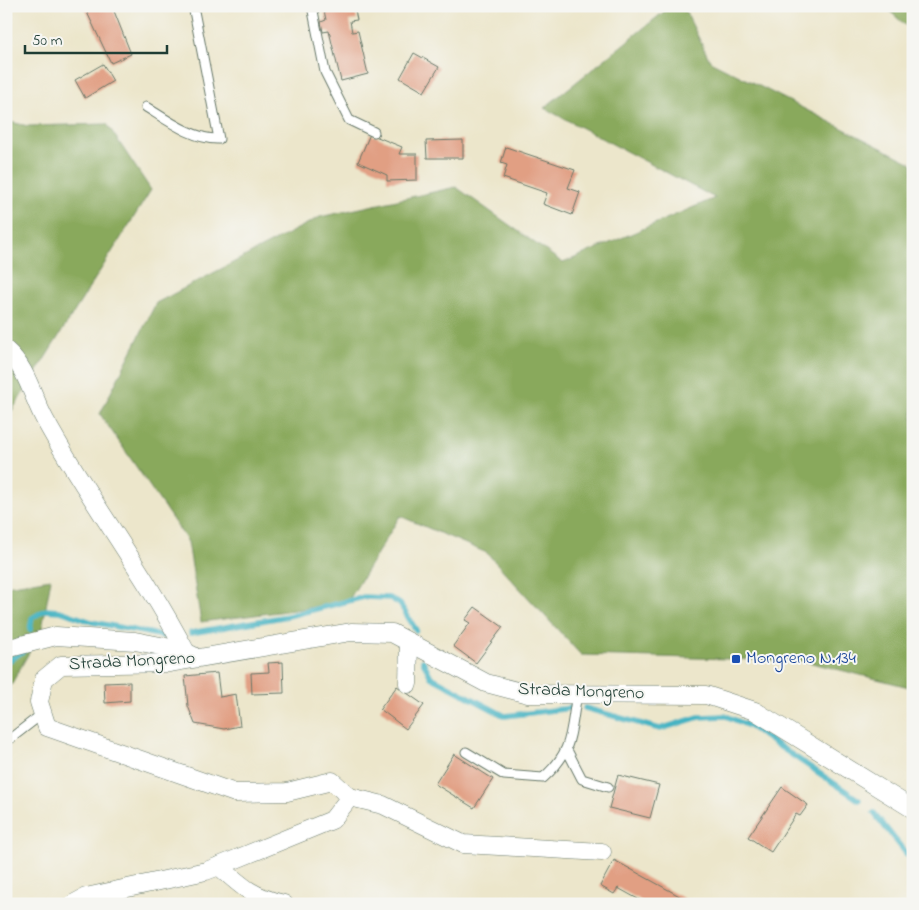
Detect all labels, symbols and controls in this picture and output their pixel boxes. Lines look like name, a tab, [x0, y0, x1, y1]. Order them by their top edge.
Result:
scale bar	[25, 22, 168, 54]
text: 50 m	[32, 30, 63, 52]
street label: Strada Mongreno	[68, 646, 196, 679]
place label: Mongreno N.134	[746, 646, 857, 673]
marker: Mongreno N.134	[730, 653, 742, 665]
street label: Strada Mongreno	[517, 677, 645, 708]

